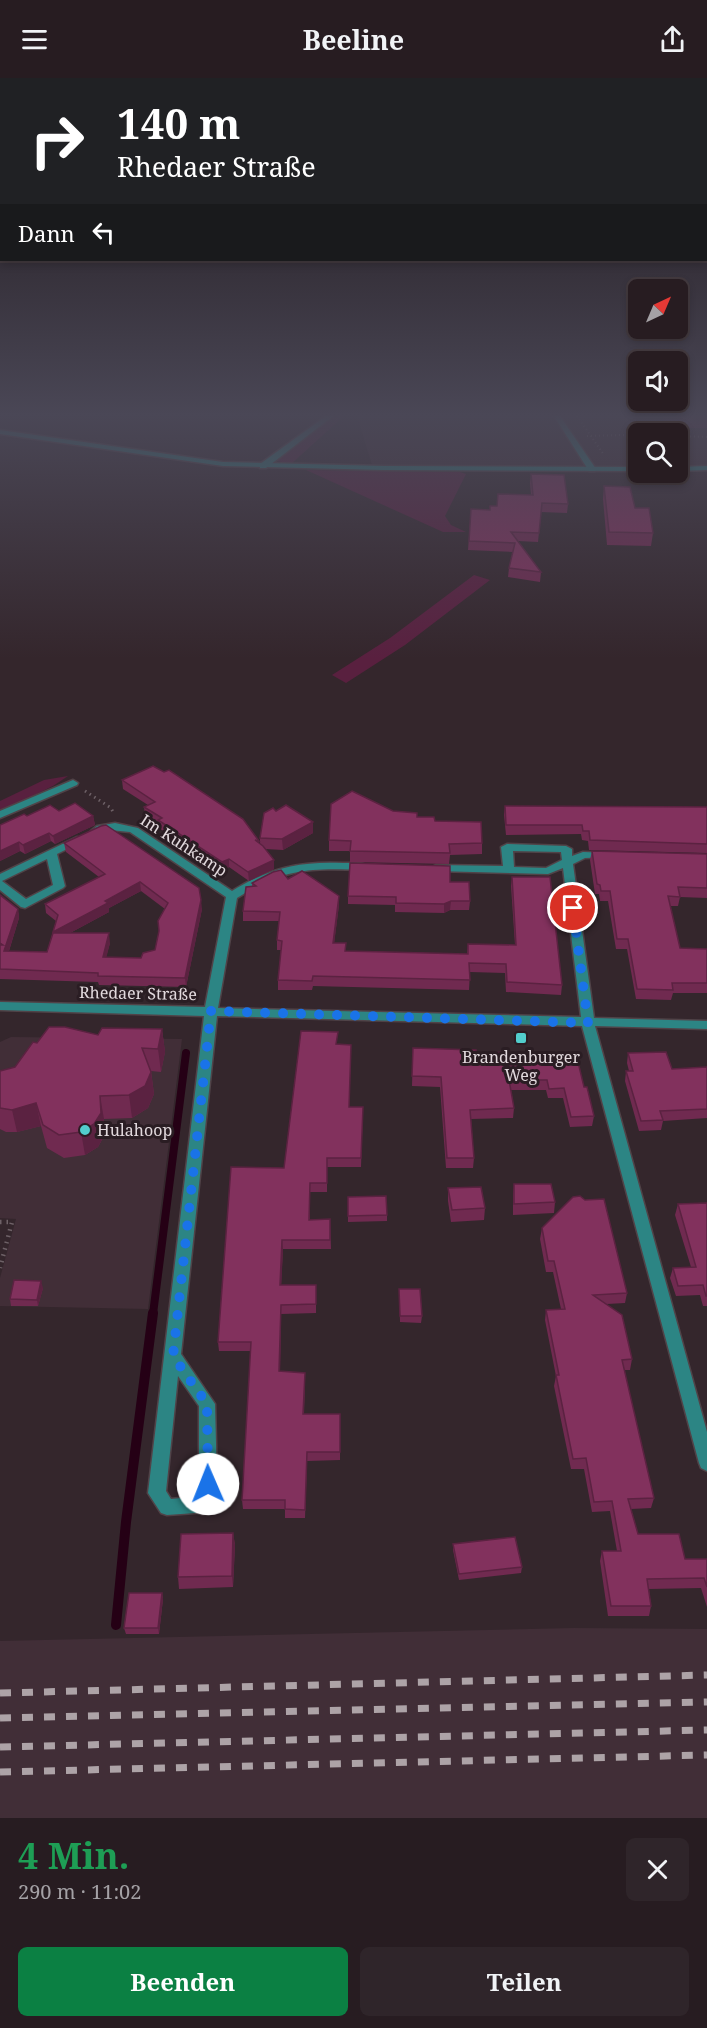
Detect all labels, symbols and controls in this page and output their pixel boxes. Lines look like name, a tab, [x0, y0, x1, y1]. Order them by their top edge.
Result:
text: Beeline	[303, 21, 404, 58]
icon: menu	[18, 23, 51, 56]
icon: share	[656, 23, 689, 56]
text: 140 m	[117, 94, 241, 151]
icon: right	[18, 102, 96, 180]
text: Rhedaer Straße	[117, 148, 316, 185]
icon: left	[87, 216, 120, 249]
text: Dann	[18, 218, 75, 248]
north arrow	[628, 279, 688, 339]
map controls	[628, 279, 688, 483]
button: sound	[628, 351, 688, 411]
button: search	[628, 423, 688, 483]
street label: Im Kuhkamp	[136, 809, 232, 881]
pin	[547, 882, 598, 933]
icon: arrive	[556, 891, 589, 924]
street label: Rhedaer Straße	[79, 981, 197, 1005]
marker: Brandenburger Weg	[514, 1031, 528, 1045]
place label: Brandenburger Weg	[462, 1046, 580, 1086]
place label: Hulahoop	[97, 1119, 172, 1141]
marker: Hulahoop	[78, 1123, 92, 1137]
position arrow	[176, 1452, 240, 1516]
text: 4 Min.	[18, 1831, 129, 1880]
button: close	[626, 1838, 689, 1901]
text: 290 m · 11:02	[18, 1878, 141, 1905]
button: Beenden	[18, 1947, 348, 2016]
button: Teilen	[360, 1947, 689, 2016]

